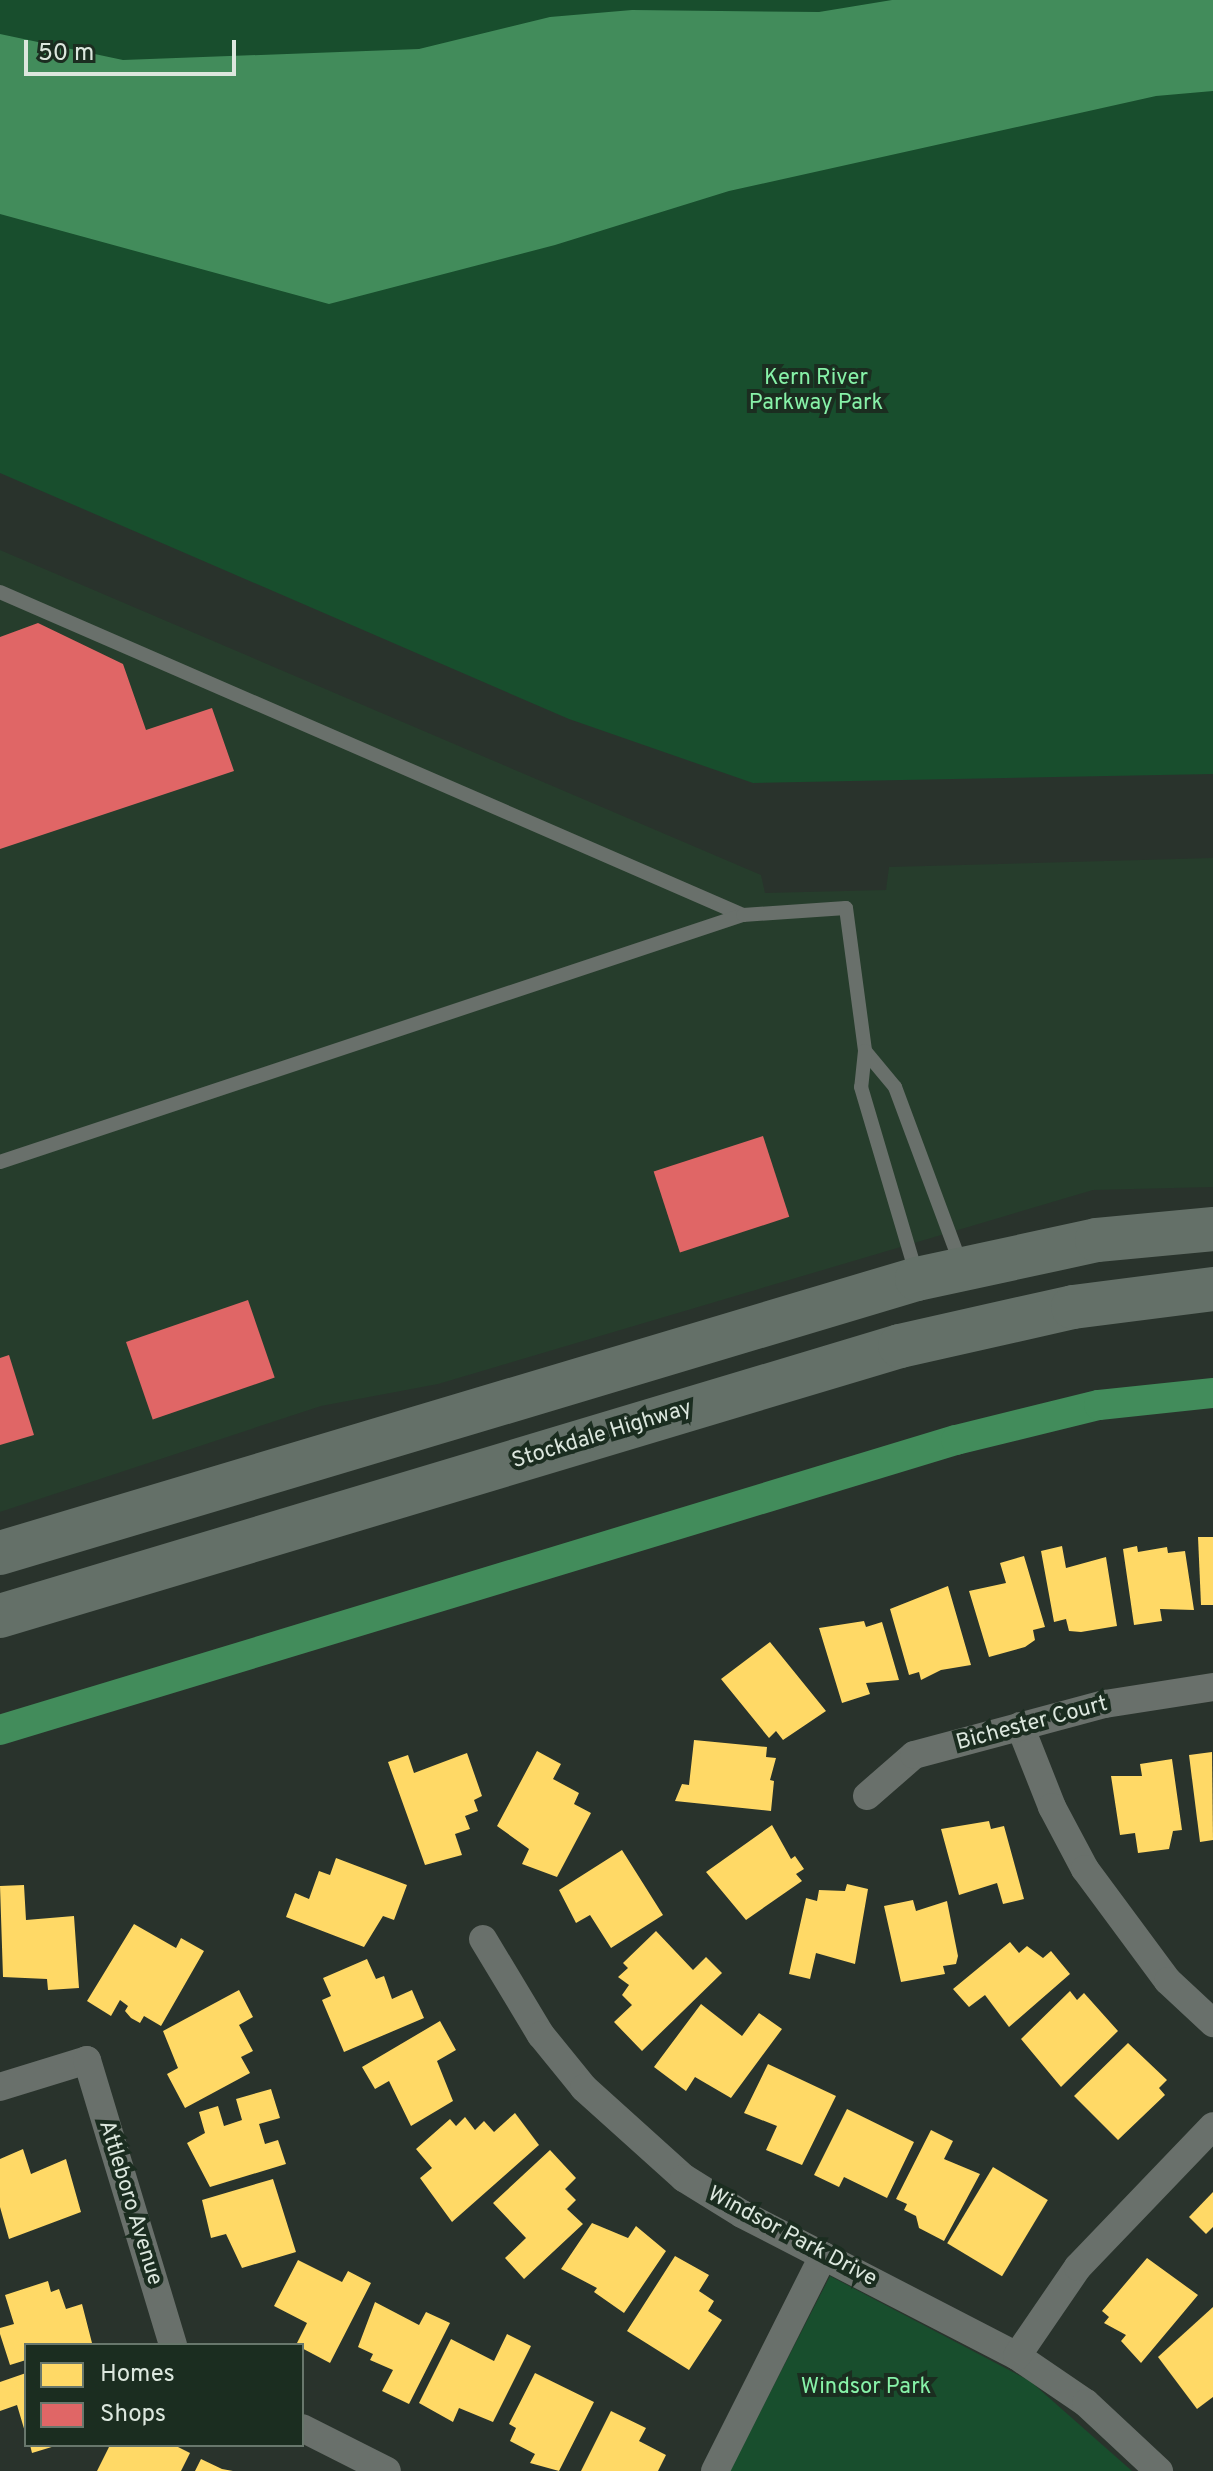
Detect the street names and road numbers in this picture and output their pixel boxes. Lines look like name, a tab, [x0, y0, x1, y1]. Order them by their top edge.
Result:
street label: Stockdale Highway	[509, 1395, 695, 1475]
street label: Bichester Court	[953, 1691, 1111, 1757]
street label: Attleboro Avenue	[92, 2117, 168, 2289]
street label: Windsor Park Drive	[703, 2181, 881, 2293]

